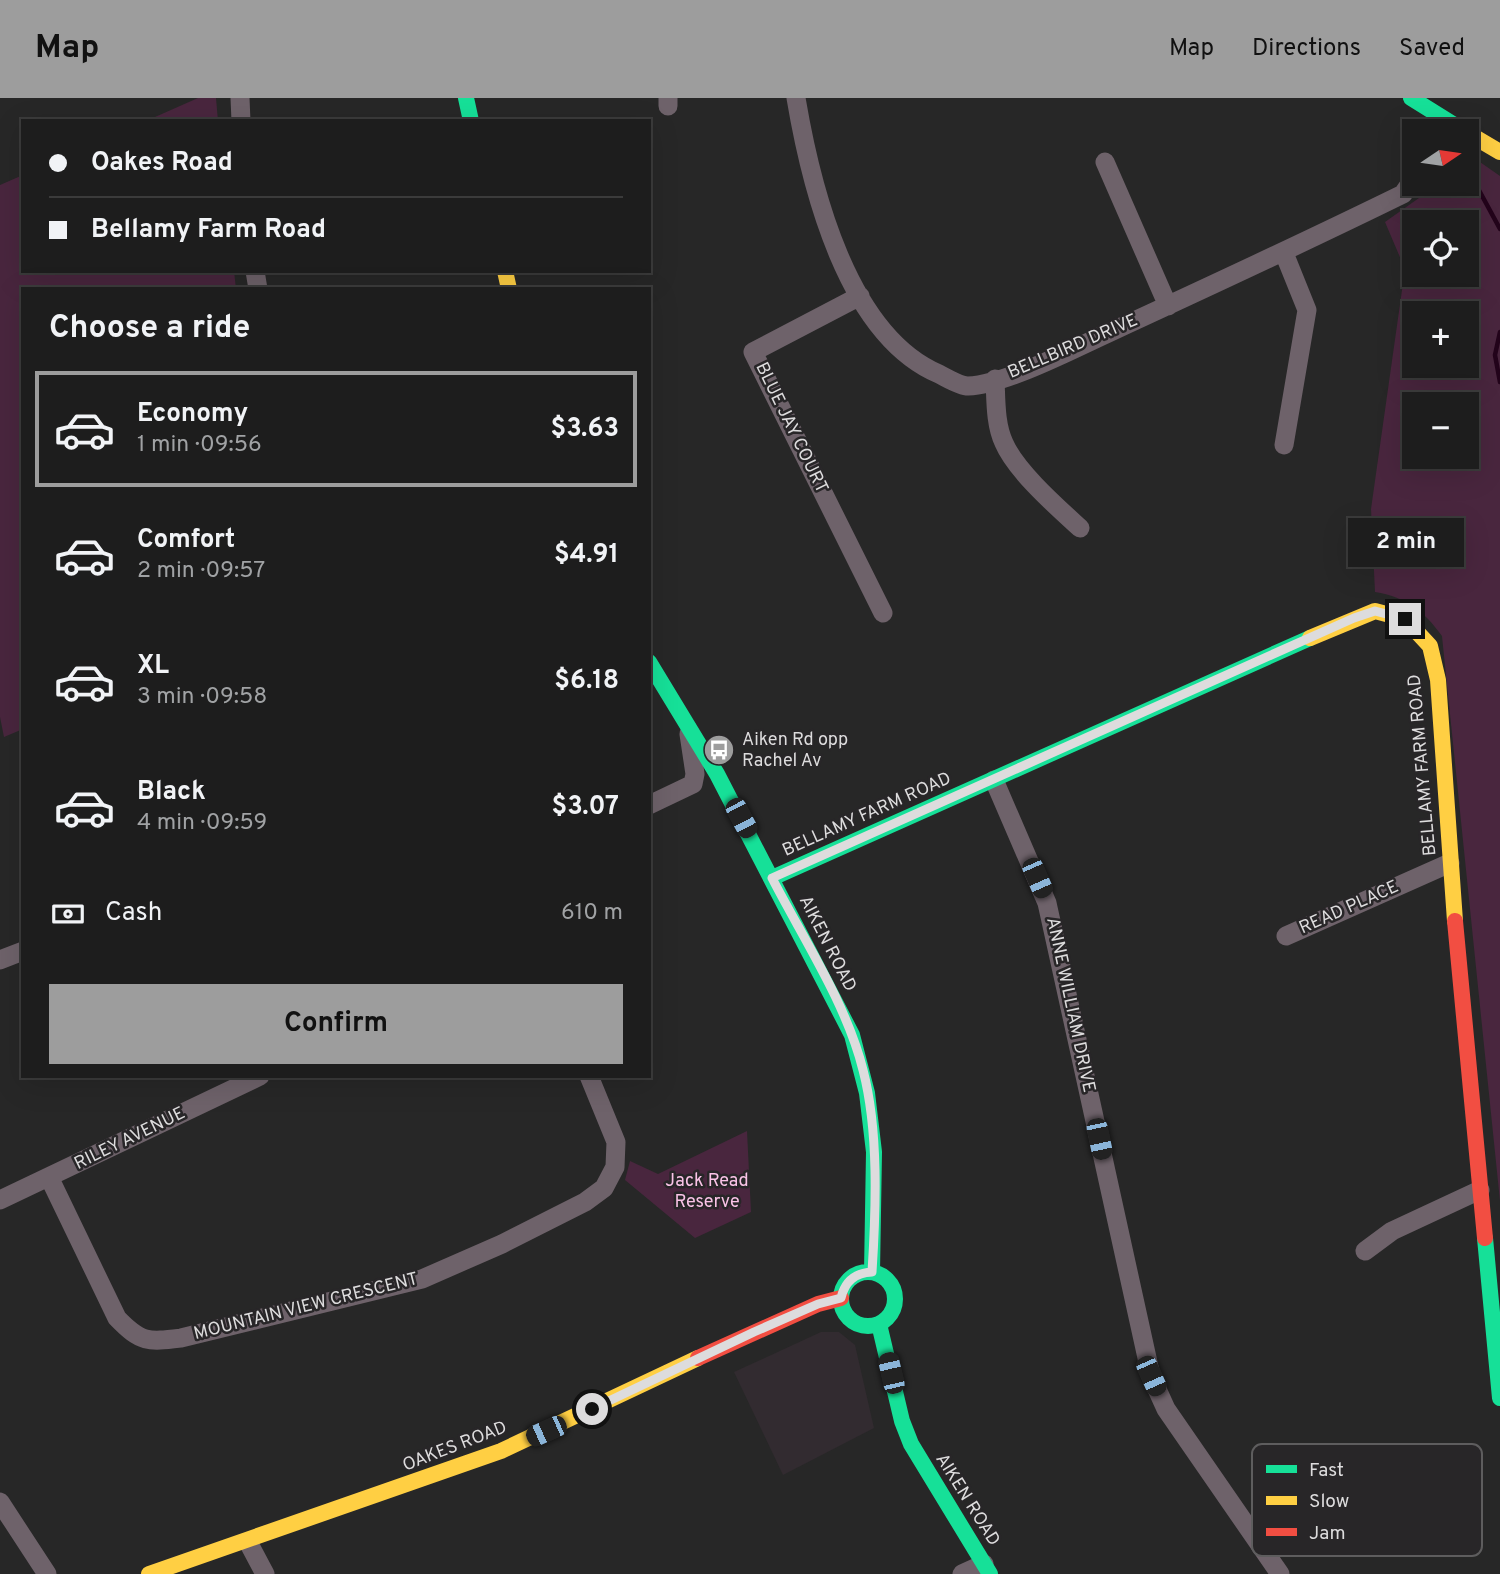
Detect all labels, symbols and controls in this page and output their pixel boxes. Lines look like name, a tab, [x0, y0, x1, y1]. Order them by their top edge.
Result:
text: Map	[35, 28, 99, 70]
text: Map	[1169, 34, 1214, 64]
text: Directions	[1252, 34, 1361, 64]
text: Saved	[1399, 34, 1465, 64]
north arrow	[1402, 119, 1479, 196]
map controls	[1402, 119, 1479, 469]
text: Oakes Road	[91, 147, 233, 180]
button: locate	[1402, 210, 1479, 287]
text: Bellamy Farm Road	[91, 214, 326, 247]
button: +	[1402, 301, 1479, 378]
text: Choose a ride	[49, 309, 250, 349]
street label: BELLBIRD DRIVE	[1004, 309, 1142, 385]
street label: BLUE JAY COURT	[749, 359, 833, 497]
button: −	[1402, 392, 1479, 469]
icon: car	[53, 398, 116, 461]
text: Economy	[137, 398, 248, 431]
text: $3.63	[550, 413, 619, 446]
text: 1 min · 09:56	[137, 431, 262, 460]
callout: 2 min	[1347, 518, 1463, 566]
icon: car	[53, 524, 116, 587]
text: Comfort	[137, 524, 235, 557]
text: 2 min	[1376, 528, 1436, 557]
text: $4.91	[554, 539, 619, 572]
text: 2 min · 09:57	[137, 557, 265, 586]
route end	[1389, 603, 1421, 635]
icon: car	[53, 650, 116, 713]
text: XL	[137, 650, 169, 683]
text: $6.18	[554, 665, 619, 698]
street label: BELLAMY FARM ROAD	[1404, 673, 1442, 857]
text: 3 min · 09:58	[137, 683, 267, 712]
place label: Aiken Rd opp Rachel Av	[742, 729, 848, 773]
bus stop icon: Aiken Rd opp Rachel Av	[702, 733, 736, 767]
street label: BELLAMY FARM ROAD	[779, 767, 955, 863]
icon: car	[53, 776, 116, 839]
text: Black	[137, 776, 206, 809]
text: $3.07	[551, 791, 619, 824]
car	[722, 795, 761, 841]
text: 4 min · 09:59	[137, 809, 267, 838]
car	[1019, 855, 1056, 901]
street label: READ PLACE	[1296, 876, 1402, 940]
street label: AIKEN ROAD	[793, 892, 861, 996]
icon: cash	[49, 895, 87, 933]
text: Cash	[105, 897, 162, 930]
text: 610 m	[561, 899, 623, 928]
street label: ANNE WILLIAM DRIVE	[1040, 915, 1100, 1095]
button: Confirm	[49, 984, 623, 1064]
street label: RILEY AVENUE	[71, 1102, 189, 1176]
car	[1085, 1116, 1114, 1162]
park label: Jack Read Reserve	[665, 1170, 749, 1214]
street label: MOUNTAIN VIEW CRESCENT	[191, 1268, 421, 1346]
car	[877, 1350, 906, 1396]
car	[1133, 1353, 1170, 1399]
route start	[576, 1393, 608, 1425]
car	[523, 1413, 570, 1449]
street label: OAKES ROAD	[399, 1417, 511, 1477]
legend	[1252, 1444, 1482, 1556]
street label: AIKEN ROAD	[929, 1449, 1005, 1551]
text: Fast	[1309, 1459, 1344, 1483]
text: Slow	[1309, 1490, 1349, 1514]
text: Jam	[1309, 1522, 1346, 1546]

